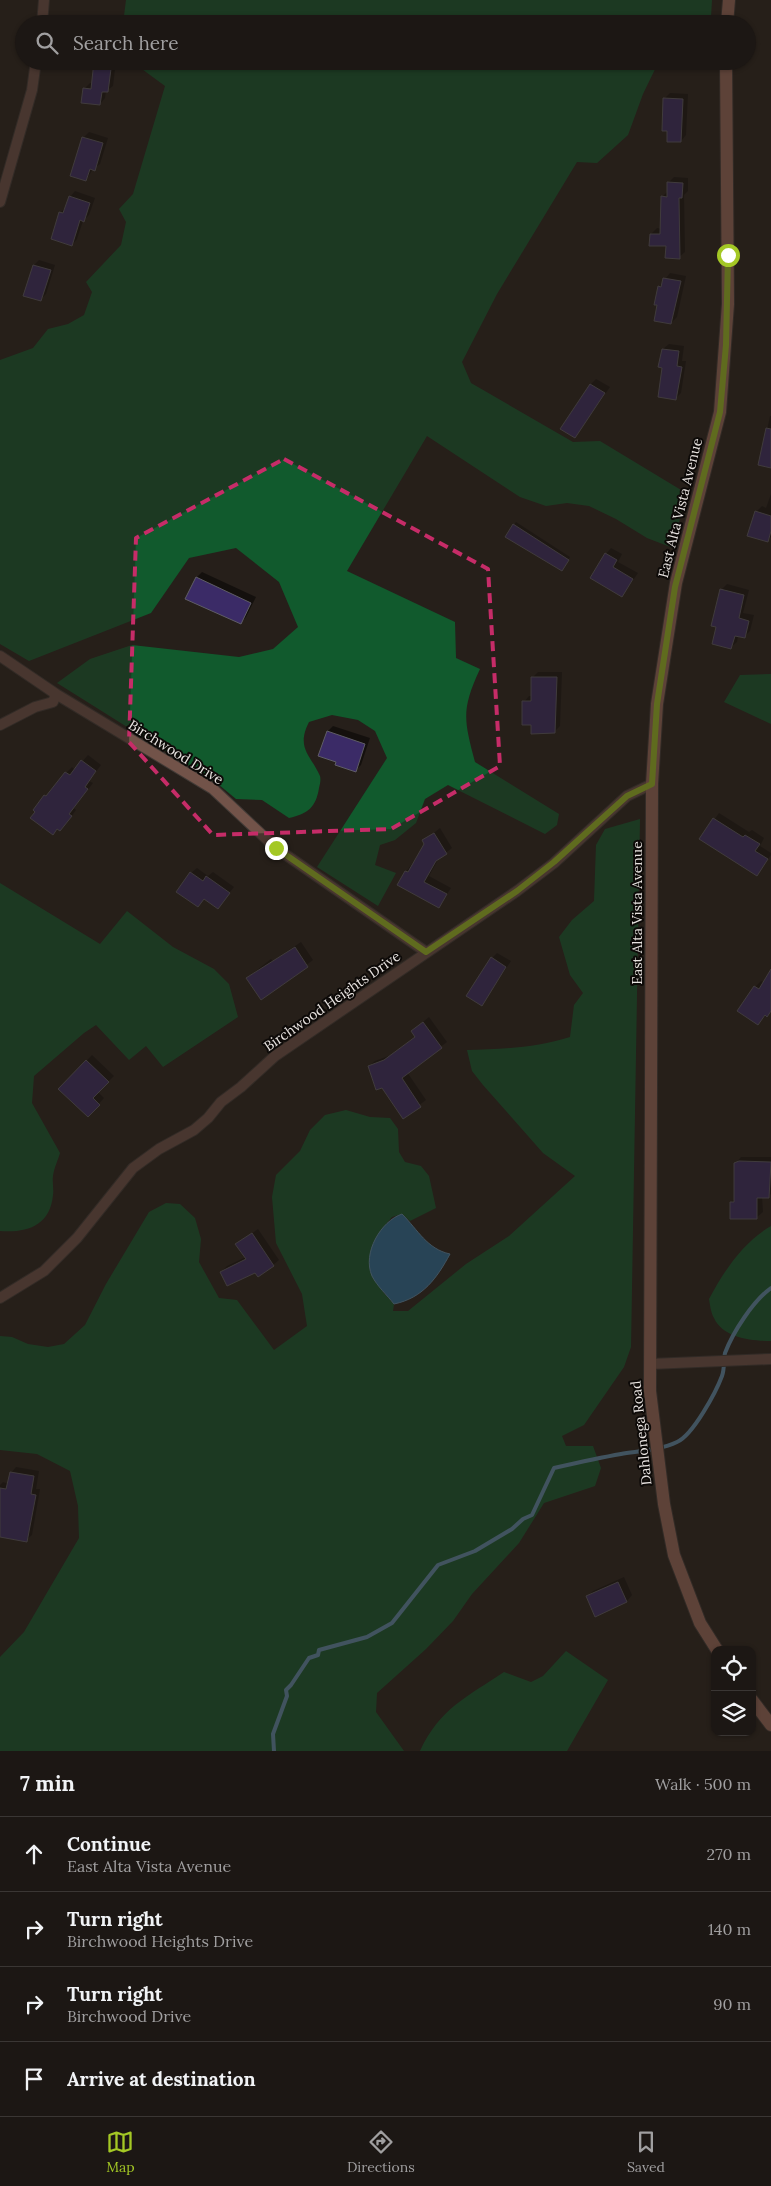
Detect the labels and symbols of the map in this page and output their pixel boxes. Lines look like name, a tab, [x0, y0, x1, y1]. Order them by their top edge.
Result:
route start	[717, 244, 740, 267]
street label: East Alta Vista Avenue	[654, 436, 706, 580]
street label: Birchwood Drive	[125, 716, 227, 789]
route end	[265, 837, 288, 860]
street label: East Alta Vista Avenue	[628, 841, 646, 985]
street label: Birchwood Heights Drive	[260, 947, 404, 1055]
street label: Dahlonega Road	[627, 1380, 655, 1486]

